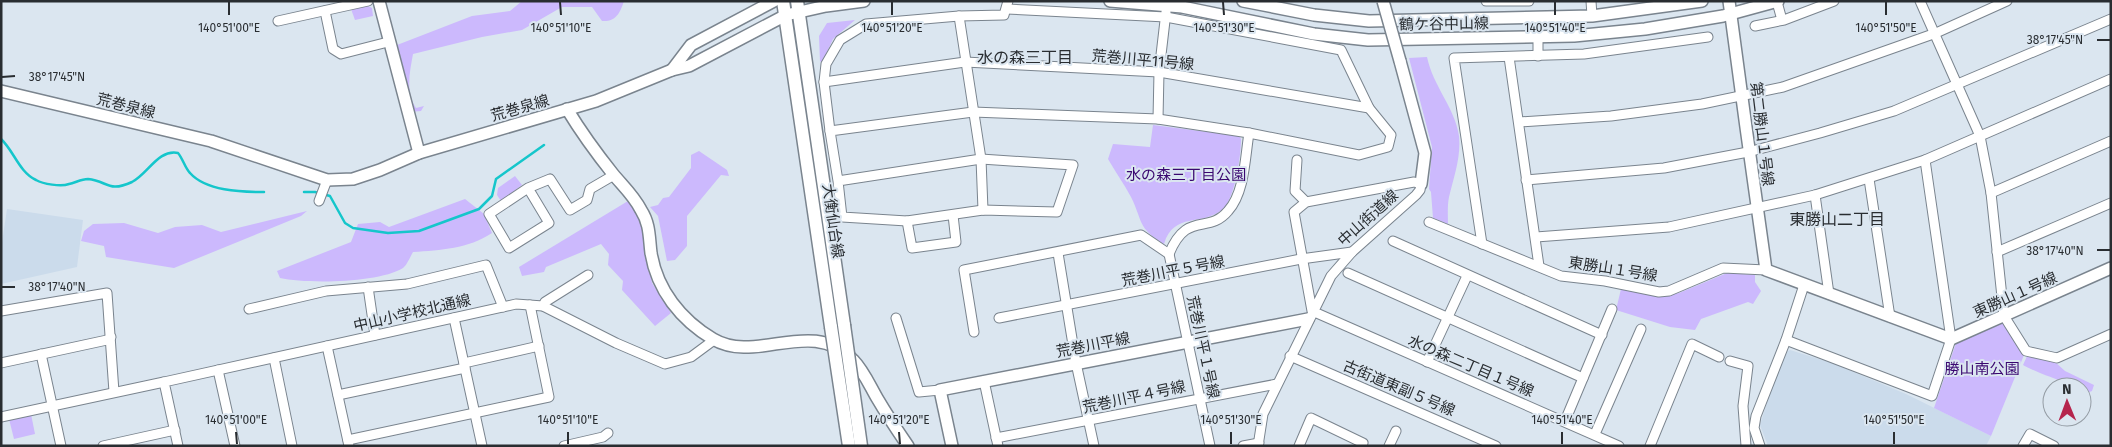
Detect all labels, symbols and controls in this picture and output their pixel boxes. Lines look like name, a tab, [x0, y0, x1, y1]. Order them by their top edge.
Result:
street label: 鶴ケ谷中山線	[1399, 14, 1489, 34]
text: 140°51'00"E	[198, 21, 260, 35]
text: 140°51'10"E	[531, 21, 591, 35]
text: 140°51'20"E	[861, 21, 923, 35]
text: 140°51'30"E	[1193, 21, 1255, 35]
text: 140°51'40"E	[1524, 21, 1586, 35]
text: 140°51'50"E	[1855, 21, 1917, 35]
text: 38°17'45"N	[2027, 33, 2083, 47]
street label: 荒巻川平11号線	[1091, 47, 1195, 73]
district label: 水の森三丁目	[977, 48, 1073, 67]
text: 38°17'45"N	[29, 70, 85, 84]
street label: 第二勝山１号線	[1747, 81, 1777, 187]
street label: 荒巻泉線	[95, 90, 157, 122]
street label: 荒巻泉線	[489, 91, 551, 125]
park label: 水の森三丁目公園	[1126, 166, 1246, 184]
street label: 大衡仙台線	[819, 183, 847, 259]
street label: 中山街道線	[1334, 186, 1402, 250]
district label: 東勝山二丁目	[1789, 210, 1885, 229]
text: 38°17'40"N	[2026, 244, 2084, 258]
street label: 荒巻川平５号線	[1120, 252, 1226, 290]
street label: 東勝山１号線	[1567, 253, 1659, 285]
street label: 東勝山１号線	[1970, 268, 2060, 322]
text: 38°17'40"N	[28, 280, 86, 294]
street label: 中山小学校北通線	[352, 291, 472, 335]
street label: 荒巻川平１号線	[1183, 294, 1223, 400]
street label: 荒巻川平線	[1054, 329, 1132, 361]
street label: 水の森二丁目１号線	[1405, 331, 1537, 401]
street label: 古街道東副５号線	[1340, 356, 1458, 420]
park label: 勝山南公園	[1944, 360, 2020, 378]
street label: 荒巻川平４号線	[1081, 377, 1187, 417]
north arrow	[2042, 377, 2092, 427]
text: N	[2062, 381, 2072, 398]
text: 140°51'00"E	[205, 413, 267, 427]
text: 140°51'10"E	[538, 413, 598, 427]
text: 140°51'20"E	[868, 413, 930, 427]
text: 140°51'30"E	[1200, 413, 1262, 427]
text: 140°51'40"E	[1531, 413, 1593, 427]
text: 140°51'50"E	[1863, 413, 1925, 427]

